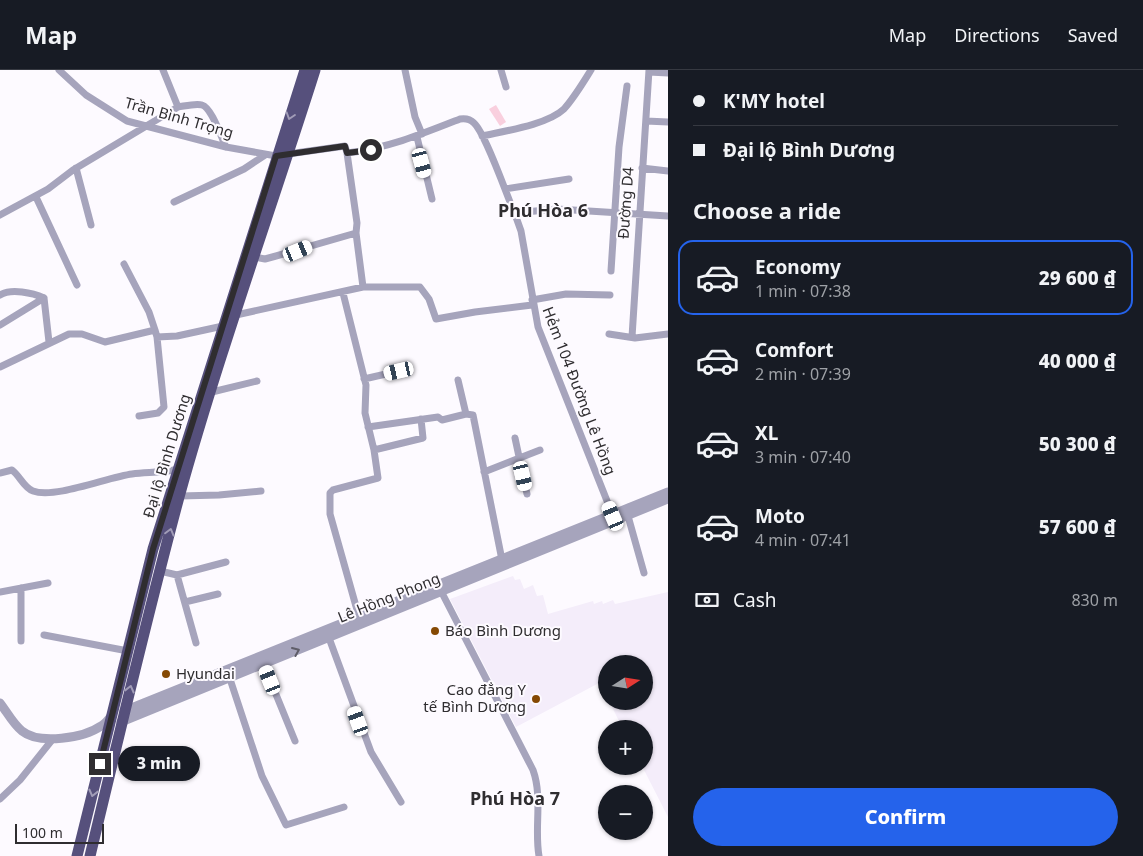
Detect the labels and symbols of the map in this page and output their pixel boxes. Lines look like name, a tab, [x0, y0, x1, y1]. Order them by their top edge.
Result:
street label: Trần Bình Trọng	[123, 92, 236, 142]
one-way arrow	[286, 112, 296, 120]
route start	[360, 139, 382, 161]
car	[410, 147, 433, 179]
street label: Đường D4	[613, 166, 638, 240]
district label: Phú Hòa 6	[498, 198, 588, 222]
car	[281, 238, 314, 264]
street label: Hẻm 104 Đường Lê Hồng	[539, 304, 621, 478]
car	[382, 360, 415, 382]
street label: Đại lộ Bình Dương	[138, 391, 194, 520]
car	[512, 460, 533, 492]
car	[600, 499, 625, 533]
one-way arrow	[165, 528, 175, 537]
street label: Lê Hồng Phong	[334, 567, 443, 627]
place label: Báo Bình Dương	[445, 620, 561, 640]
marker: Báo Bình Dương	[429, 625, 441, 637]
one-way arrow	[291, 647, 300, 658]
north arrow	[598, 655, 652, 710]
place label: Hyundai	[176, 663, 235, 683]
car	[257, 663, 282, 697]
marker: Hyundai	[160, 668, 172, 680]
place label: Cao đẳng Y tế Bình Dương	[423, 679, 526, 716]
one-way arrow	[124, 685, 135, 694]
marker: Cao đẳng Y tế Bình Dương	[530, 693, 542, 705]
car	[345, 704, 370, 738]
callout: 3 min	[118, 746, 200, 782]
route end	[89, 753, 111, 775]
district label: Phú Hòa 7	[470, 786, 560, 810]
one-way arrow	[88, 788, 99, 797]
scale bar	[15, 821, 104, 844]

